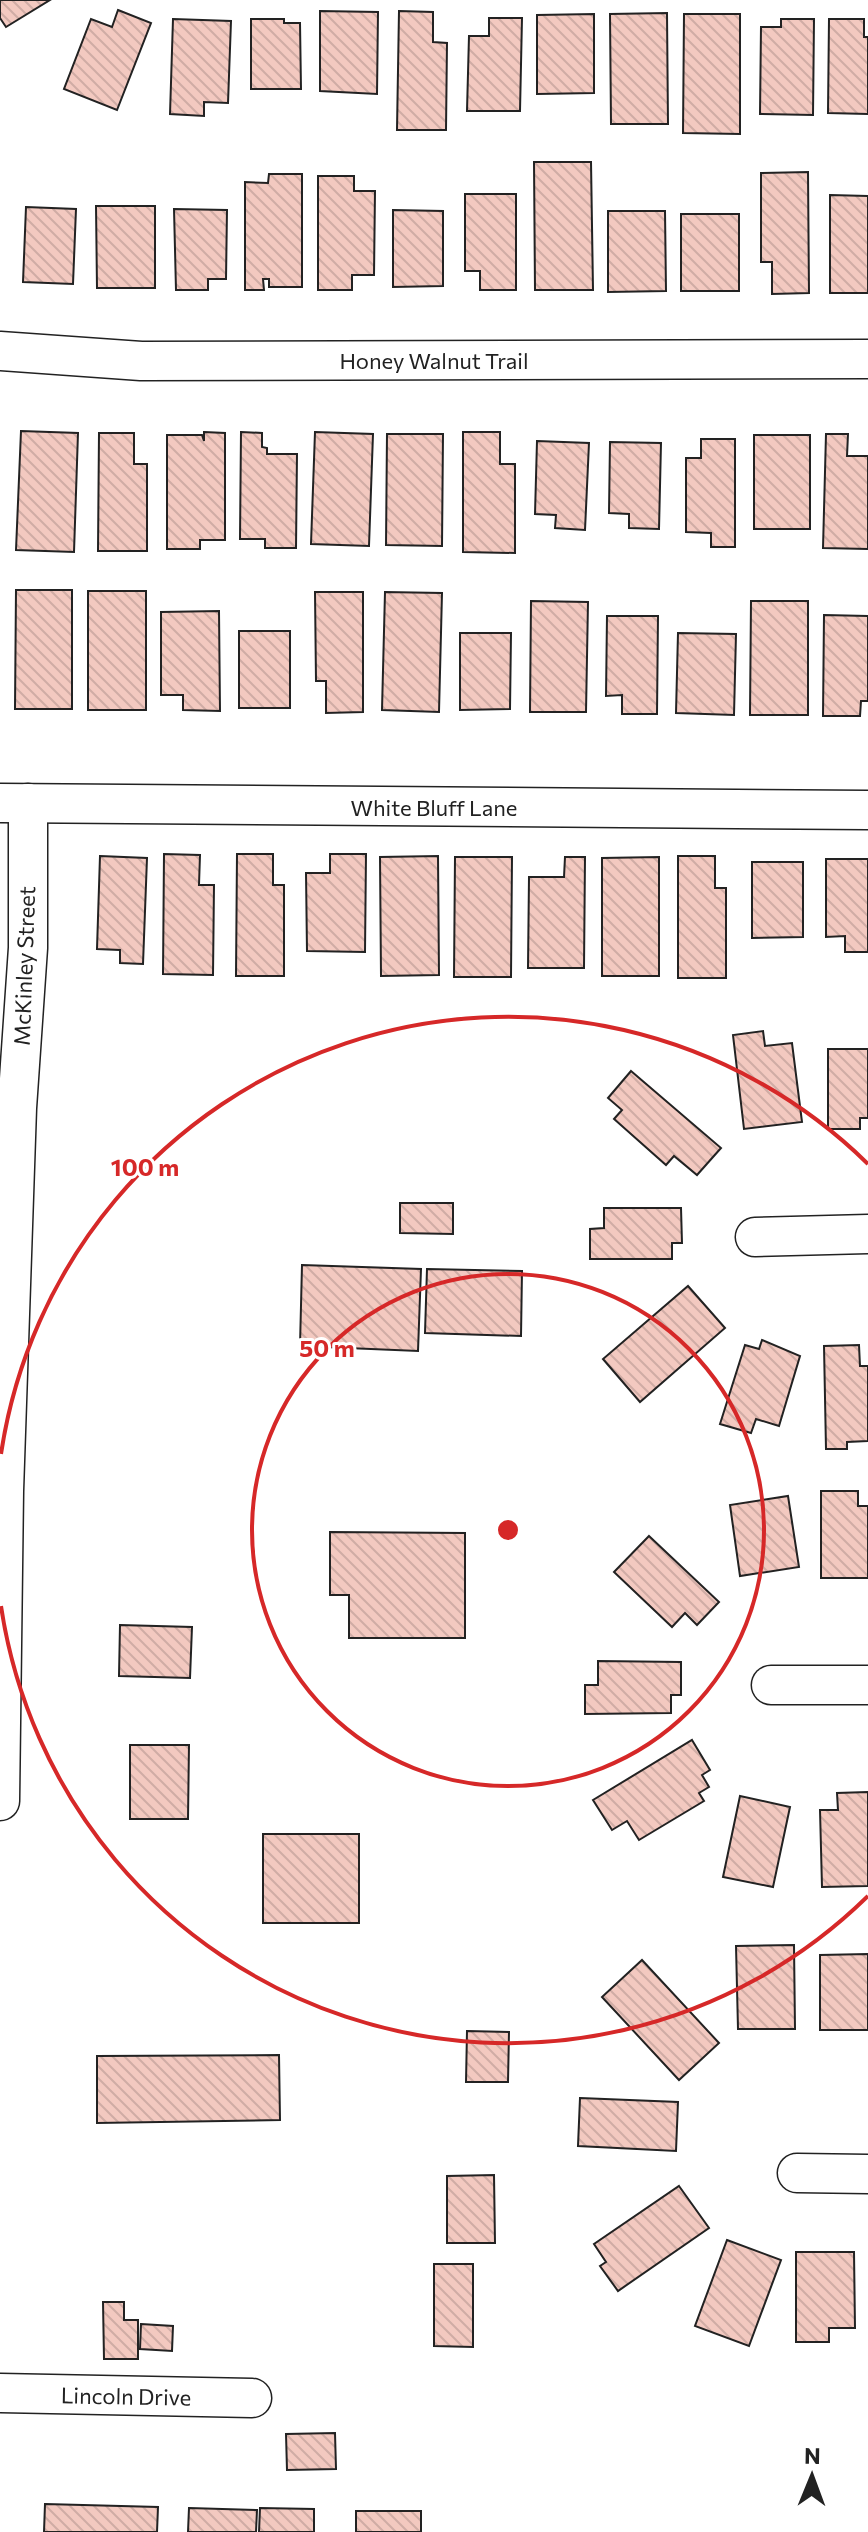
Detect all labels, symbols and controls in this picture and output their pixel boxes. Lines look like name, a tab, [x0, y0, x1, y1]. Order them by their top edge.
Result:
street label: Honey Walnut Trail	[339, 347, 529, 374]
street label: White Bluff Lane	[351, 794, 517, 821]
street label: McKinley Street	[8, 886, 40, 1046]
text: 100 m	[111, 1152, 179, 1181]
text: 50 m	[299, 1333, 355, 1362]
centre of rings	[494, 1516, 522, 1544]
street label: Lincoln Drive	[61, 2381, 191, 2411]
north arrow	[772, 2436, 852, 2516]
text: N	[804, 2442, 821, 2469]

